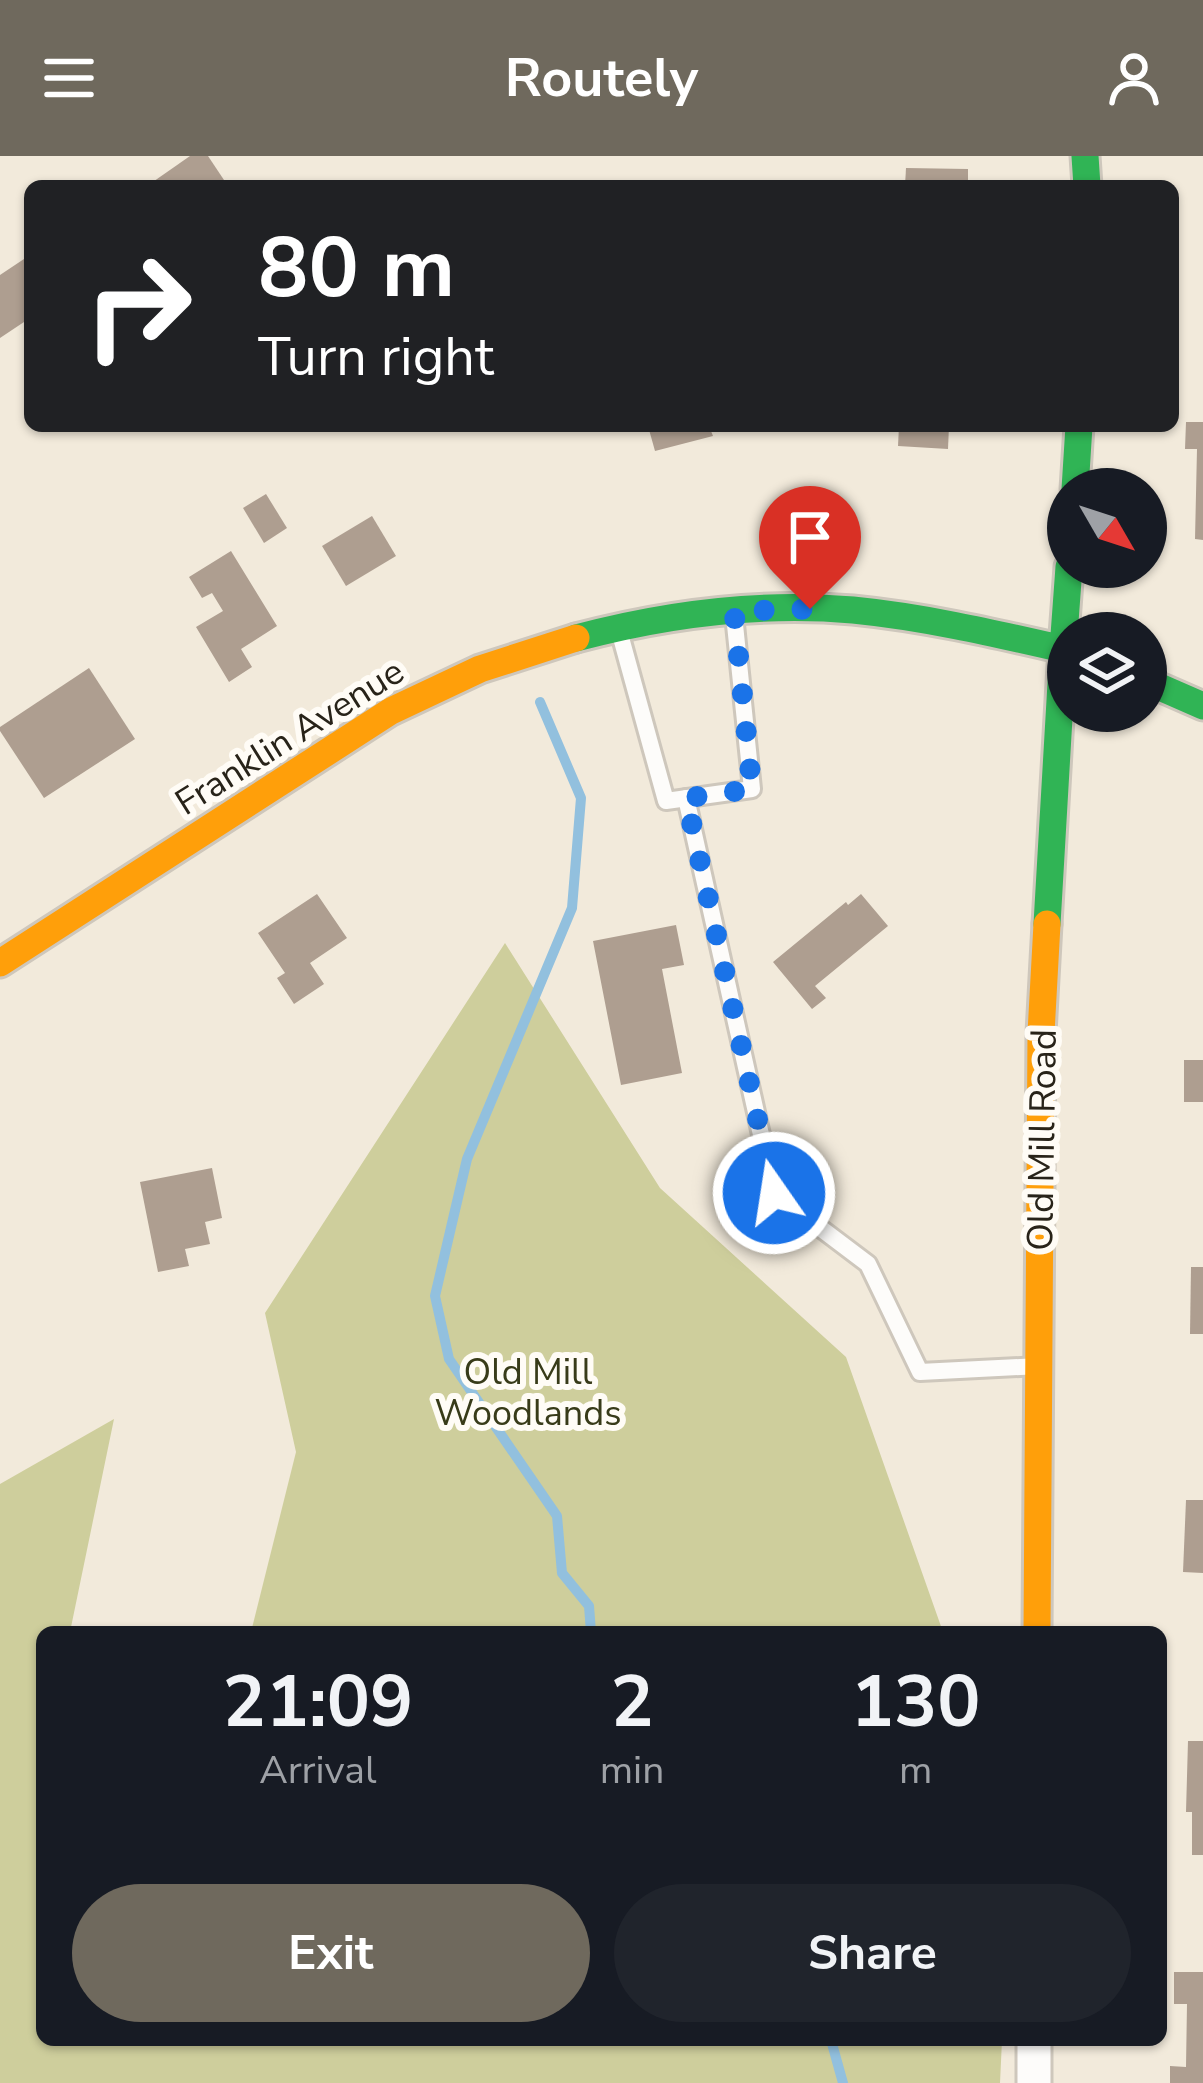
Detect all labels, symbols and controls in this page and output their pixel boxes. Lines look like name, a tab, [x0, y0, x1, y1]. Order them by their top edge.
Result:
text: Routely	[505, 41, 698, 115]
icon: menu	[36, 45, 102, 111]
icon: person	[1101, 45, 1167, 111]
text: 80 m	[258, 211, 455, 326]
icon: right	[60, 228, 216, 384]
text: Turn right	[258, 320, 494, 394]
north arrow	[1047, 468, 1167, 588]
map controls	[1047, 468, 1167, 732]
pin	[759, 486, 861, 609]
icon: arrive	[777, 504, 843, 570]
button: layers	[1047, 612, 1167, 732]
street label: Franklin Avenue	[166, 647, 413, 827]
street label: Old Mill Road	[1016, 1029, 1069, 1251]
position arrow	[711, 1130, 837, 1256]
park label: Old Mill Woodlands	[434, 1348, 622, 1438]
text: 21:09	[223, 1653, 413, 1751]
text: 2	[610, 1653, 654, 1751]
text: 130	[851, 1653, 980, 1751]
text: Arrival	[259, 1744, 377, 1797]
text: min	[600, 1744, 664, 1797]
text: m	[899, 1744, 932, 1797]
button: Exit	[72, 1884, 590, 2022]
button: Share	[614, 1884, 1131, 2022]

